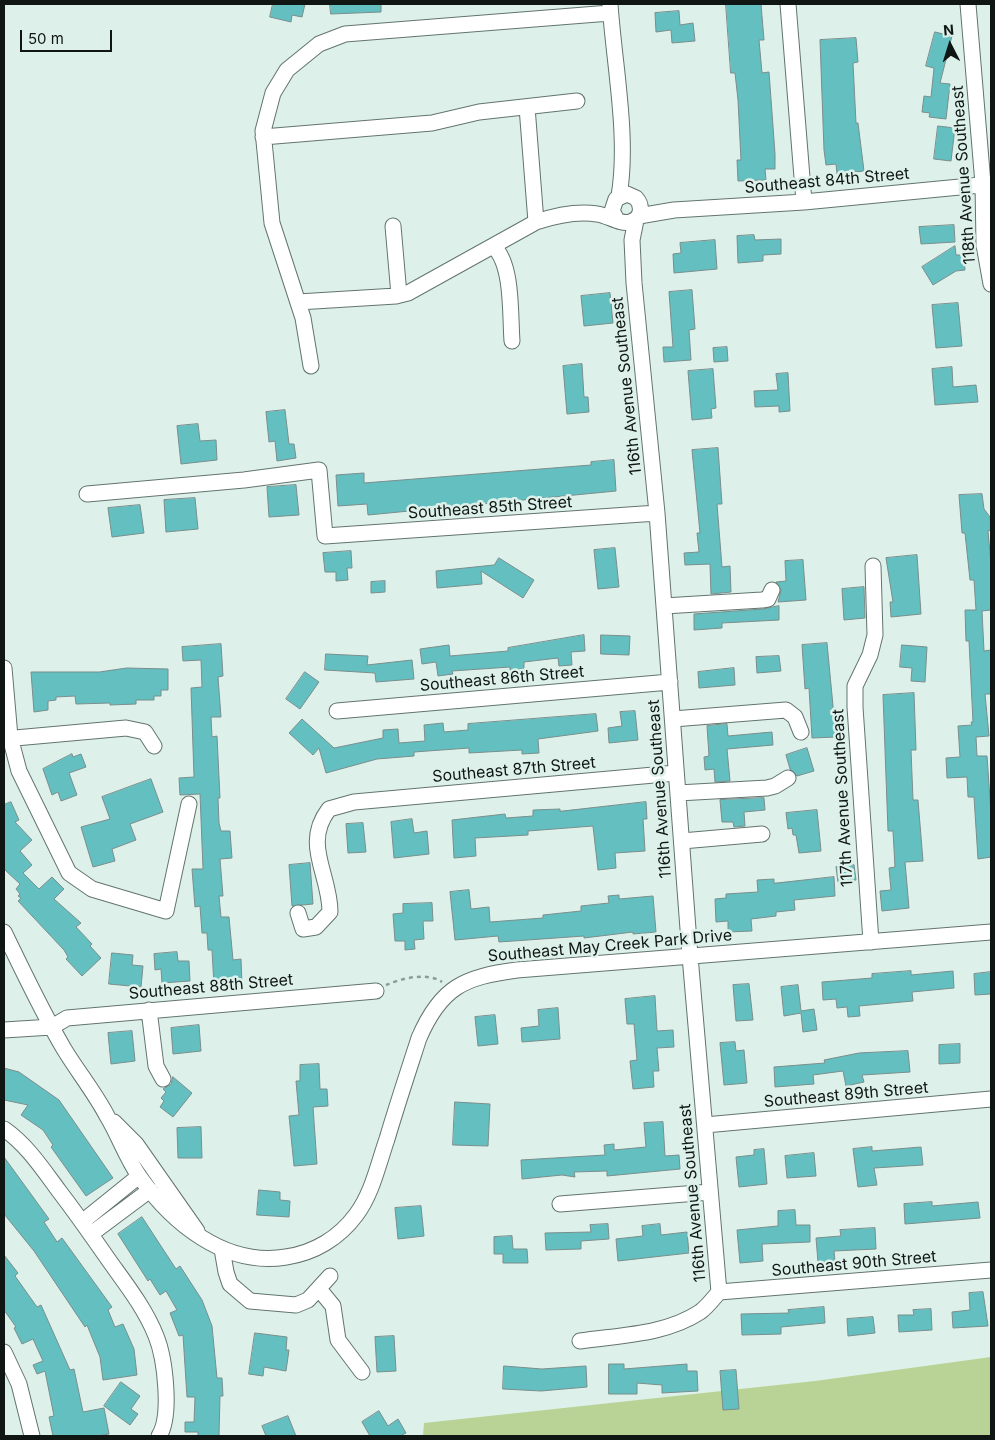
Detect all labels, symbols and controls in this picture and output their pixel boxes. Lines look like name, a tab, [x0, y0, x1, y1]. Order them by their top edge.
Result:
scale bar	[22, 20, 115, 52]
north arrow	[925, 20, 975, 70]
text: N	[943, 21, 955, 38]
text: 50 m	[28, 29, 64, 48]
street label: 118th Avenue Southeast	[948, 85, 980, 265]
street label: Southeast 84th Street	[744, 164, 910, 198]
street label: 116th Avenue Southeast	[608, 296, 646, 476]
street label: Southeast 85th Street	[407, 493, 573, 523]
street label: Southeast 86th Street	[419, 662, 585, 696]
street label: 116th Avenue Southeast	[644, 699, 676, 879]
street label: 117th Avenue Southeast	[829, 709, 857, 887]
street label: Southeast 87th Street	[431, 753, 597, 787]
street label: Southeast May Creek Park Drive	[487, 926, 733, 966]
street label: Southeast 88th Street	[128, 970, 294, 1004]
street label: Southeast 89th Street	[763, 1078, 929, 1112]
street label: 116th Avenue Southeast	[676, 1103, 710, 1283]
street label: Southeast 90th Street	[771, 1247, 937, 1281]

